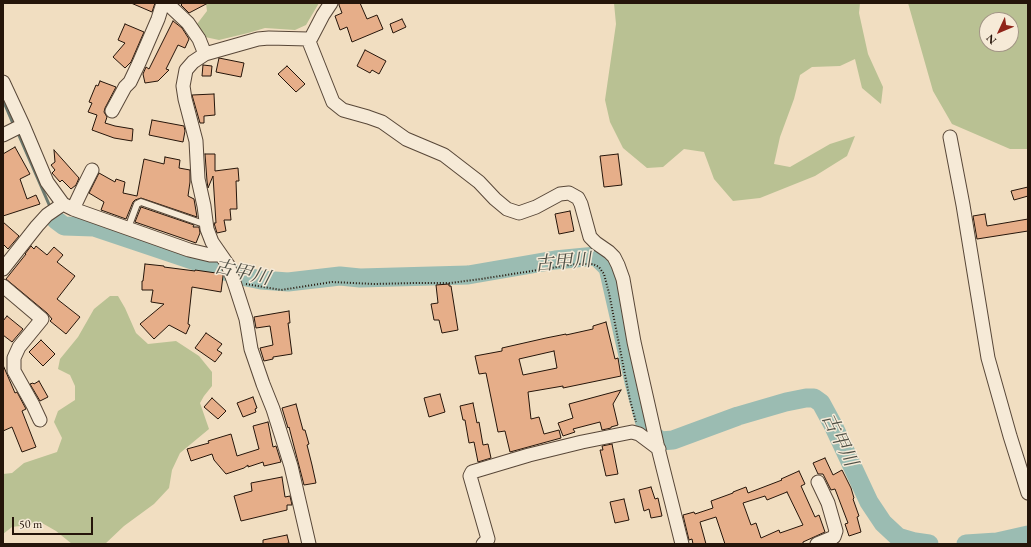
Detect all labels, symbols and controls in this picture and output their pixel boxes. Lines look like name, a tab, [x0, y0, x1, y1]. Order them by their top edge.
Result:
north arrow	[979, 12, 1019, 52]
text: N	[983, 32, 999, 48]
water label: 古甲川	[534, 249, 592, 277]
water label: 古甲川	[212, 255, 272, 291]
water label: 古甲川	[816, 409, 862, 471]
scale bar	[14, 509, 95, 535]
text: 50 m	[19, 516, 42, 532]

